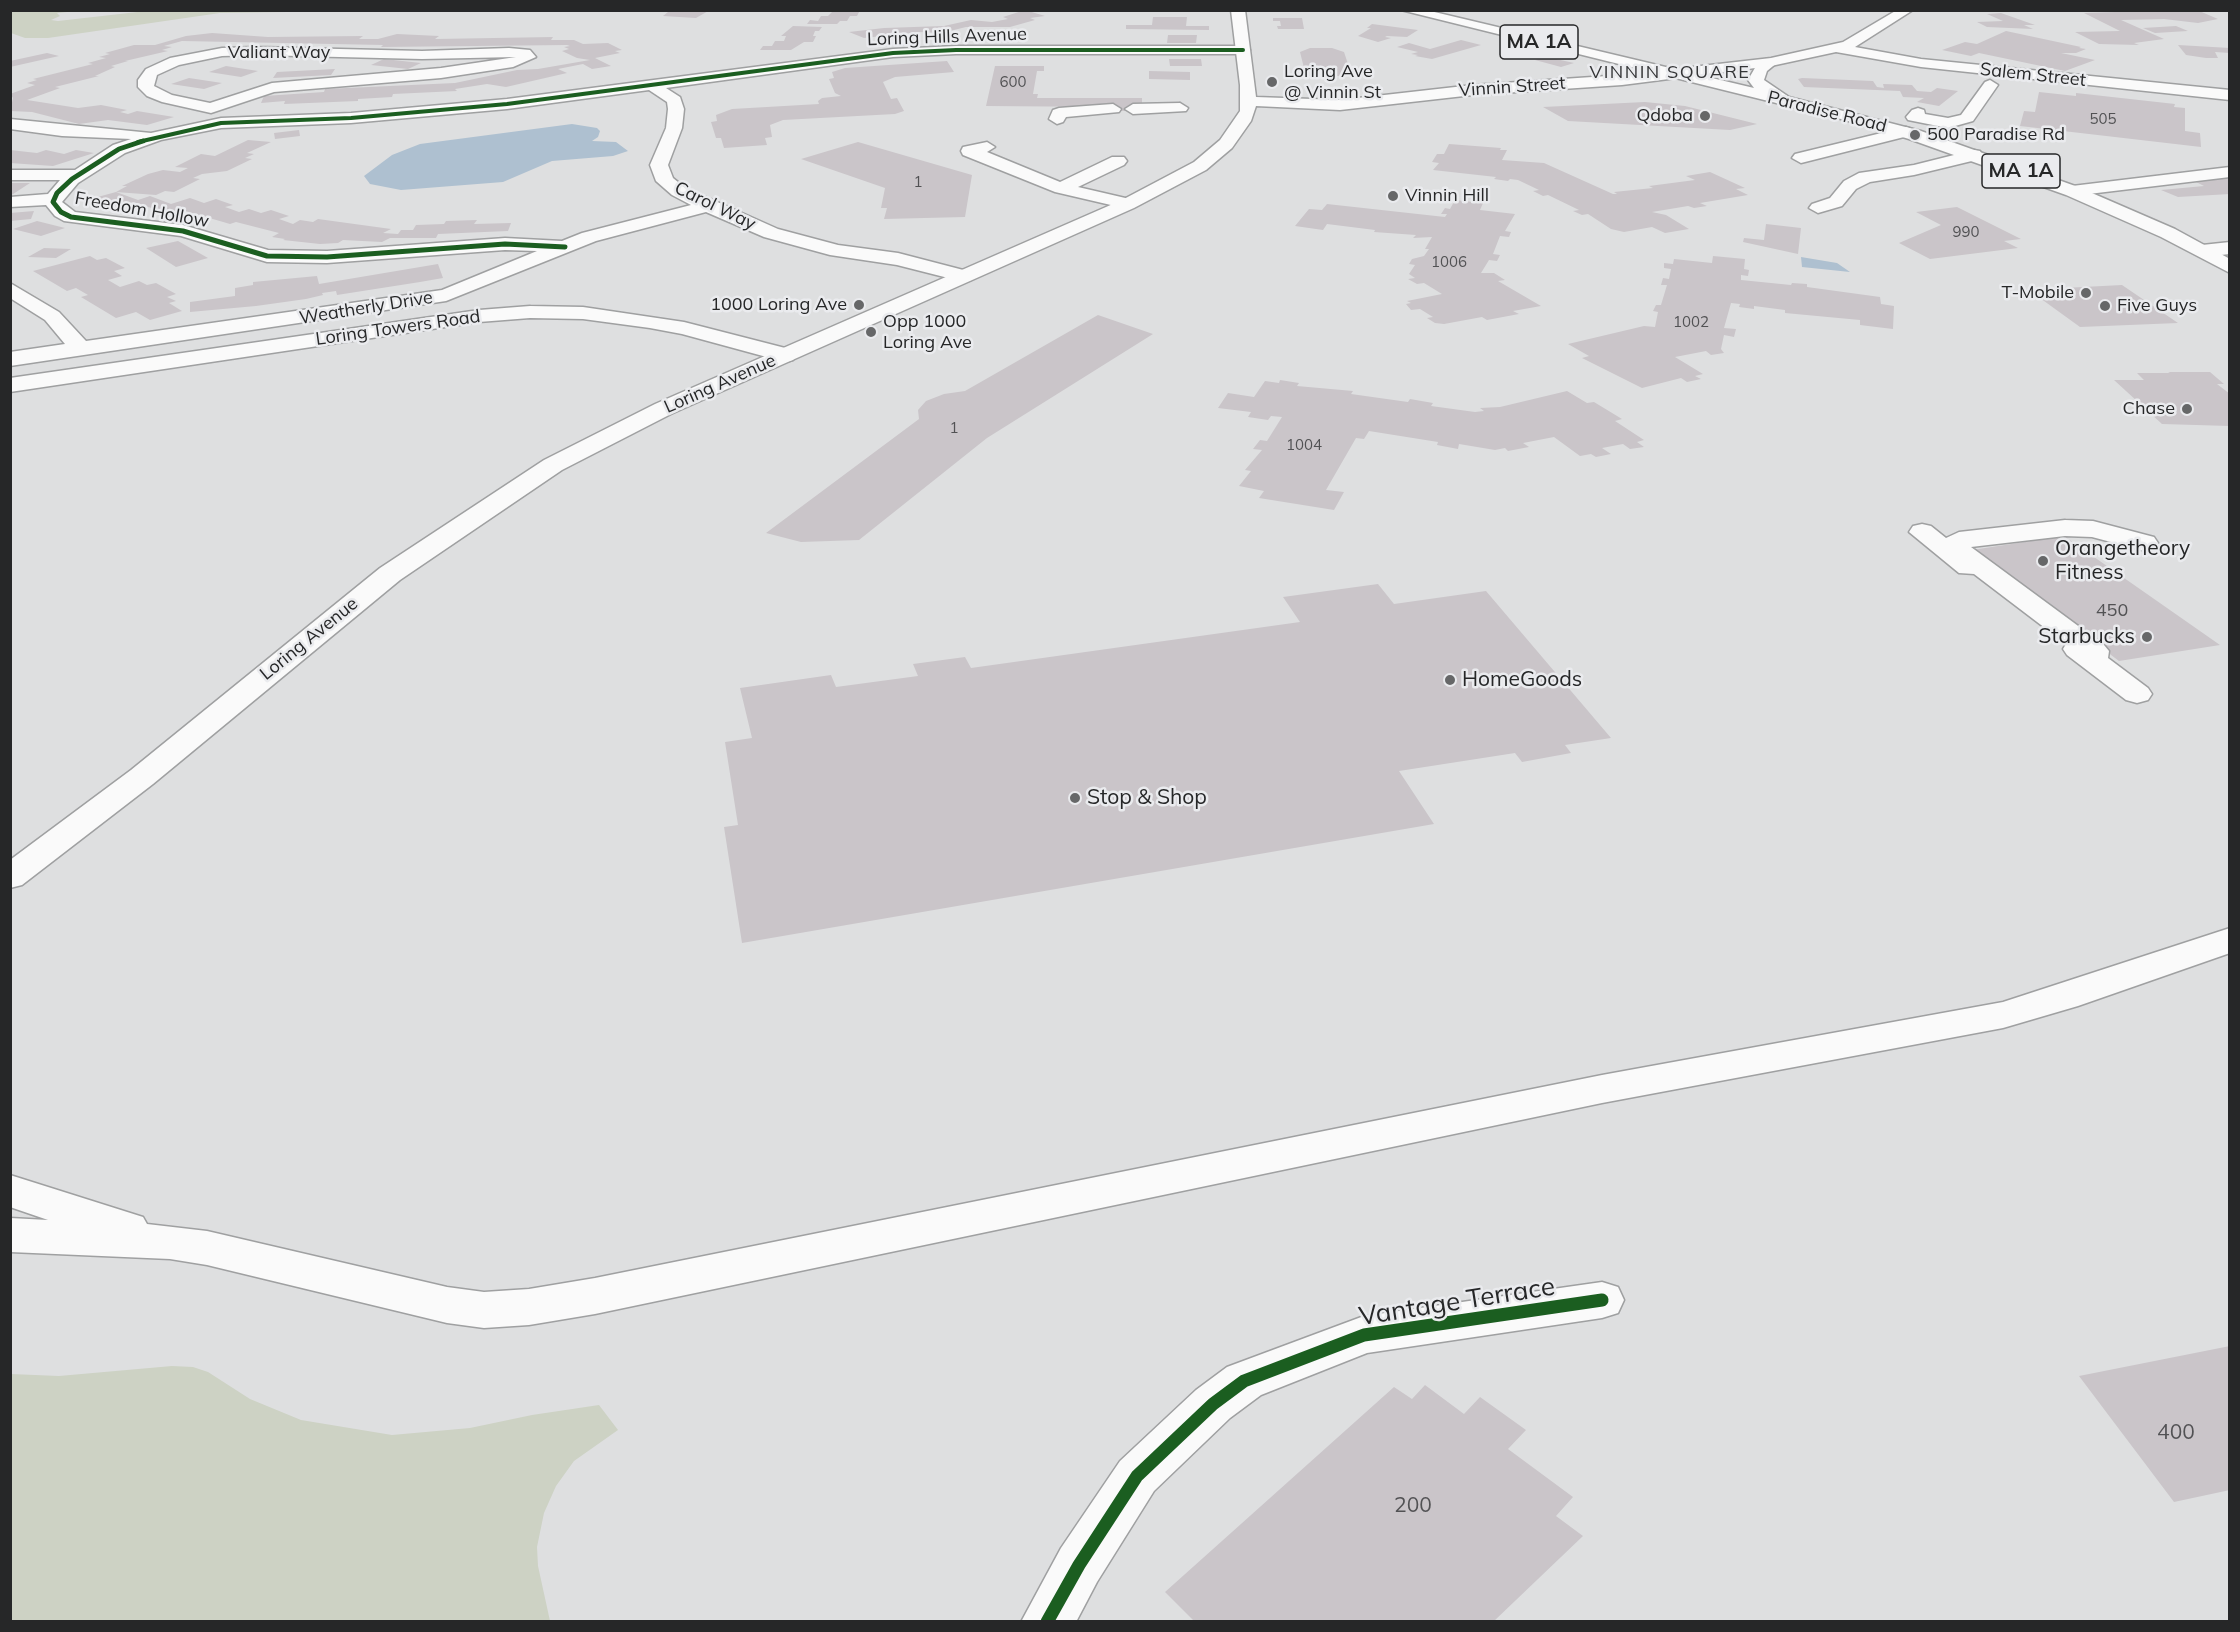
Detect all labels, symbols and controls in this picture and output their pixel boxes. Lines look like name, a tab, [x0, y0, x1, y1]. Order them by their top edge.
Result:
street label: Loring Hills Avenue	[867, 23, 1027, 51]
road number: MA 1A	[1500, 25, 1578, 59]
street label: Valiant Way	[228, 42, 330, 64]
street label: Salem Street	[1979, 59, 2087, 91]
place label: Loring Ave @ Vinnin St	[1284, 61, 1381, 104]
district label: VINNIN SQUARE	[1590, 62, 1750, 84]
street label: Vinnin Street	[1458, 72, 1566, 102]
house number: 600	[1000, 73, 1026, 91]
marker: Loring Ave @ Vinnin St	[1265, 75, 1279, 89]
street label: Paradise Road	[1765, 87, 1889, 137]
place label: Qdoba	[1636, 105, 1693, 127]
marker: Qdoba	[1698, 109, 1712, 123]
house number: 505	[2090, 110, 2116, 128]
place label: 500 Paradise Rd	[1927, 124, 2065, 146]
marker: 500 Paradise Rd	[1908, 128, 1922, 142]
road number: MA 1A	[1982, 154, 2060, 188]
house number: 1	[914, 173, 922, 191]
street label: Carol Way	[671, 177, 759, 235]
place label: Vinnin Hill	[1405, 185, 1489, 207]
street label: Freedom Hollow	[73, 188, 211, 232]
marker: Vinnin Hill	[1386, 189, 1400, 203]
house number: 990	[1953, 223, 1979, 241]
house number: 1006	[1431, 253, 1467, 271]
place label: T-Mobile	[2001, 282, 2074, 304]
marker: T-Mobile	[2079, 286, 2093, 300]
street label: Weatherly Drive	[298, 287, 434, 329]
place label: 1000 Loring Ave	[710, 294, 847, 316]
place label: Five Guys	[2117, 295, 2197, 317]
marker: 1000 Loring Ave	[852, 298, 866, 312]
marker: Five Guys	[2098, 299, 2112, 313]
street label: Loring Towers Road	[314, 306, 482, 350]
place label: Opp 1000 Loring Ave	[883, 311, 972, 354]
house number: 1002	[1673, 313, 1709, 331]
marker: Opp 1000 Loring Ave	[864, 325, 878, 339]
street label: Loring Avenue	[661, 350, 779, 418]
place label: Chase	[2123, 398, 2175, 420]
marker: Chase	[2180, 402, 2194, 416]
house number: 1	[950, 419, 958, 437]
house number: 1004	[1286, 436, 1322, 454]
place label: Orangetheory Fitness	[2055, 536, 2190, 586]
marker: Orangetheory Fitness	[2036, 554, 2050, 568]
street label: Loring Avenue	[256, 593, 362, 685]
house number: 450	[2096, 600, 2128, 622]
place label: Starbucks	[2038, 624, 2135, 650]
marker: Starbucks	[2140, 630, 2154, 644]
place label: HomeGoods	[1462, 667, 1582, 693]
marker: HomeGoods	[1443, 673, 1457, 687]
place label: Stop & Shop	[1087, 785, 1207, 811]
marker: Stop & Shop	[1068, 791, 1082, 805]
street label: Vantage Terrace	[1357, 1271, 1557, 1333]
house number: 400	[2157, 1420, 2195, 1446]
house number: 200	[1394, 1493, 1432, 1519]

